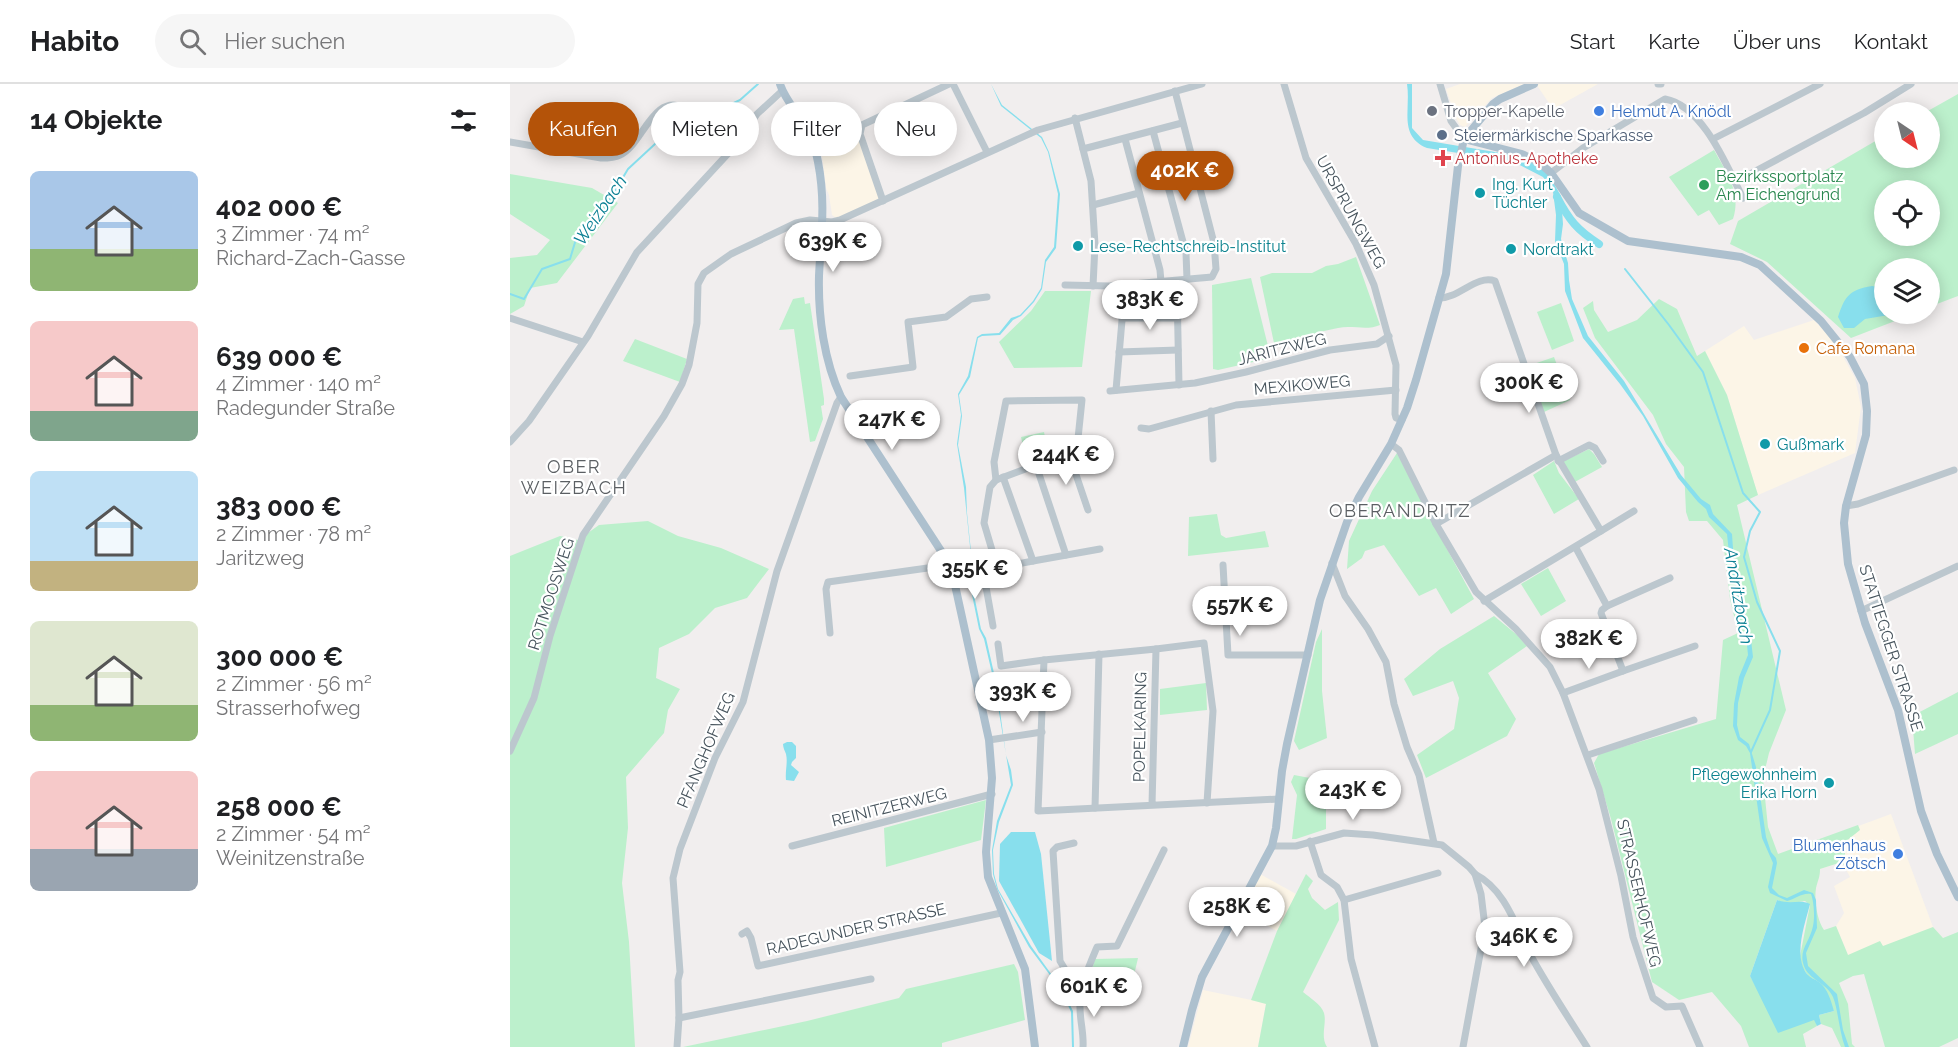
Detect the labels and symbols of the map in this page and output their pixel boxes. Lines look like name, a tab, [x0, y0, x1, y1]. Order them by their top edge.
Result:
place label: Tropper-Kapelle	[1444, 102, 1565, 121]
place label: Helmut A. Knödl	[1611, 102, 1732, 121]
north arrow	[1874, 102, 1940, 168]
marker: Tropper-Kapelle	[1425, 104, 1439, 118]
marker: Helmut A. Knödl	[1592, 104, 1606, 118]
place label: Steiermärkische Sparkasse	[1454, 126, 1653, 145]
marker: Steiermärkische Sparkasse	[1435, 128, 1449, 142]
place label: Antonius-Apotheke	[1455, 149, 1598, 168]
pin: 402K €	[1136, 151, 1234, 202]
marker: Antonius-Apotheke	[1436, 151, 1450, 165]
street label: URSPRUNGWEG	[1312, 152, 1390, 272]
place label: Bezirkssportplatz Am Eichengrund	[1716, 167, 1843, 204]
water label: Weizbach	[569, 171, 631, 249]
place label: Ing. Kurt Tüchler	[1492, 175, 1553, 212]
marker: Bezirkssportplatz Am Eichengrund	[1697, 178, 1711, 192]
marker: Ing. Kurt Tüchler	[1473, 186, 1487, 200]
pin: 639K €	[784, 222, 882, 273]
place label: Lese-Rechtschreib-Institut	[1090, 237, 1287, 256]
marker: Lese-Rechtschreib-Institut	[1071, 239, 1085, 253]
place label: Nordtrakt	[1523, 240, 1594, 259]
marker: Nordtrakt	[1504, 242, 1518, 256]
pin: 383K €	[1101, 280, 1199, 331]
street label: JARITZWEG	[1236, 329, 1328, 369]
place label: Cafe Romana	[1816, 339, 1915, 358]
marker: Cafe Romana	[1797, 341, 1811, 355]
pin: 300K €	[1480, 363, 1578, 414]
street label: MEXIKOWEG	[1253, 371, 1351, 399]
pin: 247K €	[843, 400, 941, 451]
pin: 244K €	[1017, 435, 1115, 486]
place label: Gußmark	[1777, 435, 1845, 454]
marker: Gußmark	[1758, 437, 1772, 451]
district label: OBER WEIZBACH	[521, 456, 627, 498]
district label: OBERANDRITZ	[1329, 500, 1471, 521]
street label: ROTMOOSWEG	[524, 535, 578, 653]
water label: Andritzbach	[1720, 545, 1758, 646]
pin: 355K €	[926, 549, 1024, 600]
street label: STATTEGGER STRASSE	[1855, 562, 1927, 734]
pin: 557K €	[1191, 586, 1289, 637]
pin: 382K €	[1540, 619, 1638, 670]
pin: 393K €	[974, 672, 1072, 723]
street label: POPELKARING	[1130, 672, 1150, 782]
street label: PFANGHOFWEG	[673, 689, 739, 811]
place label: Pflegewohnheim Erika Horn	[1691, 765, 1817, 802]
pin: 243K €	[1304, 770, 1402, 821]
marker: Pflegewohnheim Erika Horn	[1822, 776, 1836, 790]
street label: REINITZERWEG	[829, 784, 949, 830]
street label: STRASSERHOFWEG	[1613, 817, 1665, 969]
place label: Blumenhaus Zötsch	[1793, 836, 1886, 873]
marker: Blumenhaus Zötsch	[1891, 847, 1905, 861]
pin: 258K €	[1188, 887, 1286, 938]
street label: RADEGUNDER STRASSE	[764, 899, 948, 959]
pin: 346K €	[1475, 917, 1573, 968]
pin: 601K €	[1045, 967, 1143, 1018]

